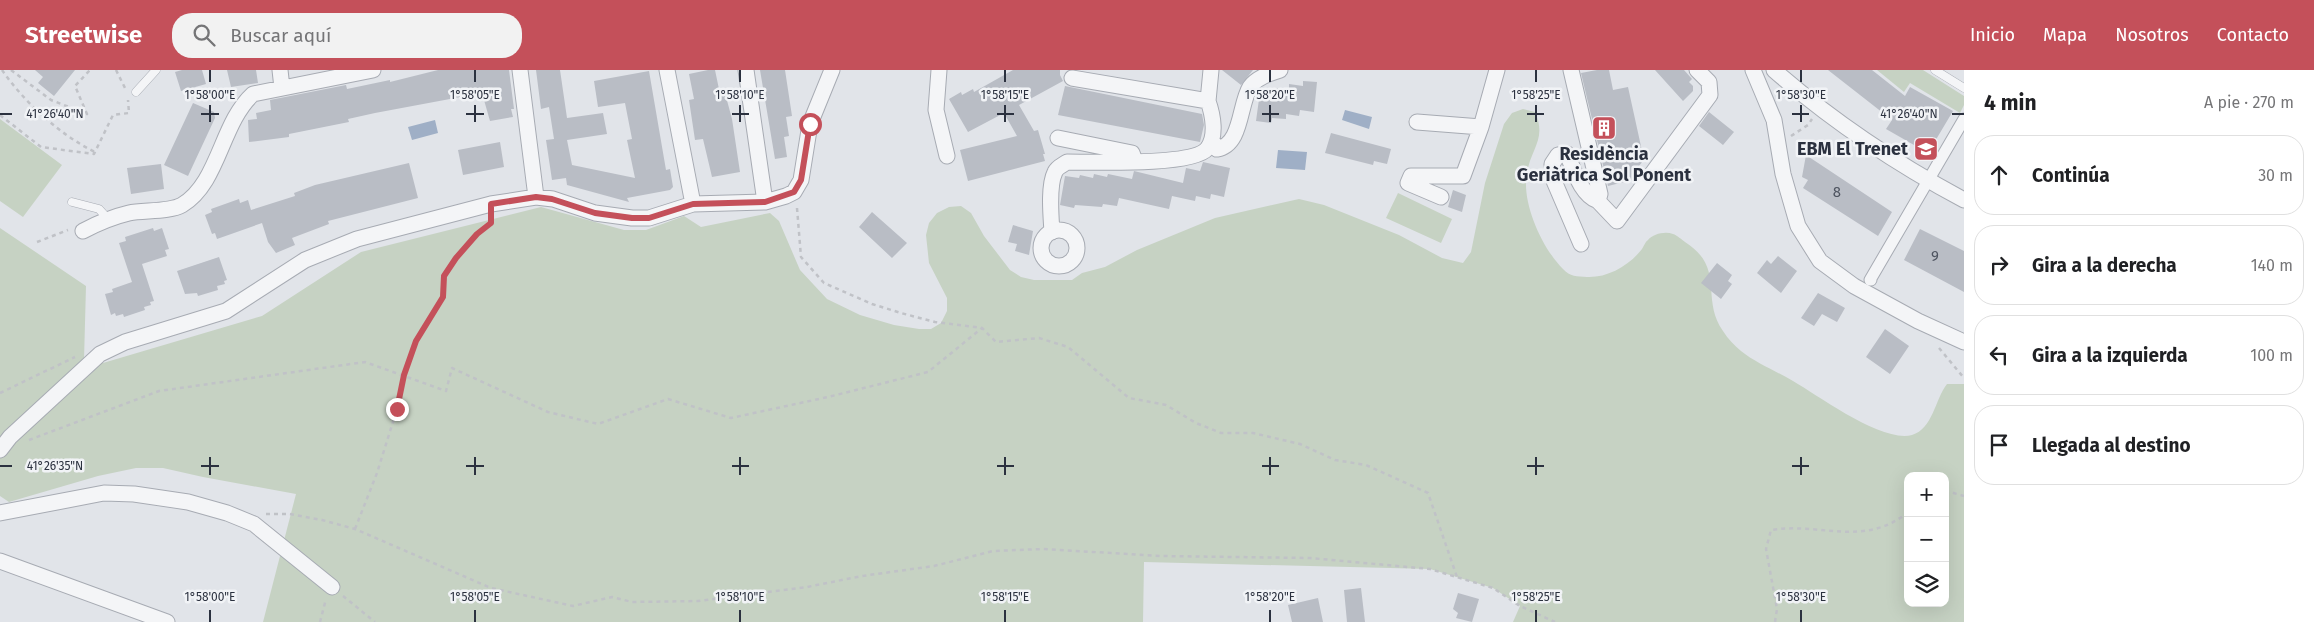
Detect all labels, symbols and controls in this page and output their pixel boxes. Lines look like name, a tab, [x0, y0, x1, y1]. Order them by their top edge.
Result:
search box	[172, 13, 522, 58]
text: Streetwise	[25, 21, 142, 49]
icon: search	[190, 21, 218, 49]
text: Buscar aquí	[230, 24, 331, 47]
text: Inicio	[1970, 24, 2015, 46]
text: Mapa	[2043, 24, 2087, 46]
text: Nosotros	[2115, 24, 2189, 46]
text: Contacto	[2217, 24, 2289, 46]
text: 1°58'00"E	[185, 88, 235, 102]
text: 1°58'05"E	[450, 88, 500, 102]
text: 1°58'10"E	[715, 88, 765, 102]
text: 1°58'15"E	[981, 88, 1029, 102]
text: 1°58'20"E	[1245, 88, 1295, 102]
text: 1°58'25"E	[1511, 88, 1561, 102]
text: 1°58'30"E	[1776, 88, 1826, 102]
text: 4 min	[1984, 90, 2037, 116]
text: A pie · 270 m	[2204, 93, 2294, 112]
text: 41°26'40"N	[26, 107, 84, 121]
text: 41°26'40"N	[1880, 107, 1938, 121]
route start	[799, 113, 822, 136]
building icon: Residència Geriàtrica Sol Ponent	[1591, 115, 1617, 141]
school or university icon: EBM El Trenet	[1913, 136, 1939, 162]
place label: EBM El Trenet	[1797, 138, 1909, 160]
place label: Residència Geriàtrica Sol Ponent	[1517, 143, 1692, 186]
icon: ahead	[1985, 161, 2013, 189]
text: Continúa	[2032, 164, 2110, 187]
text: 30 m	[2258, 166, 2293, 185]
house number: 8	[1833, 183, 1841, 201]
house number: 9	[1931, 247, 1939, 265]
icon: right	[1985, 251, 2013, 279]
text: Gira a la derecha	[2032, 254, 2177, 277]
text: 140 m	[2251, 256, 2293, 275]
icon: left	[1985, 341, 2013, 369]
text: Gira a la izquierda	[2032, 344, 2188, 367]
text: 100 m	[2250, 346, 2293, 365]
route end	[386, 398, 409, 421]
icon: arrive	[1985, 431, 2013, 459]
text: Llegada al destino	[2032, 434, 2191, 457]
text: 41°26'35"N	[27, 459, 83, 473]
map controls	[1904, 472, 1949, 607]
button: +	[1904, 472, 1949, 517]
button: −	[1904, 517, 1949, 562]
button: layers	[1904, 562, 1949, 607]
text: 1°58'00"E	[185, 590, 235, 604]
text: 1°58'05"E	[450, 590, 500, 604]
text: 1°58'10"E	[715, 590, 765, 604]
text: 1°58'15"E	[981, 590, 1029, 604]
text: 1°58'20"E	[1245, 590, 1295, 604]
text: 1°58'25"E	[1511, 590, 1561, 604]
text: 1°58'30"E	[1776, 590, 1826, 604]

